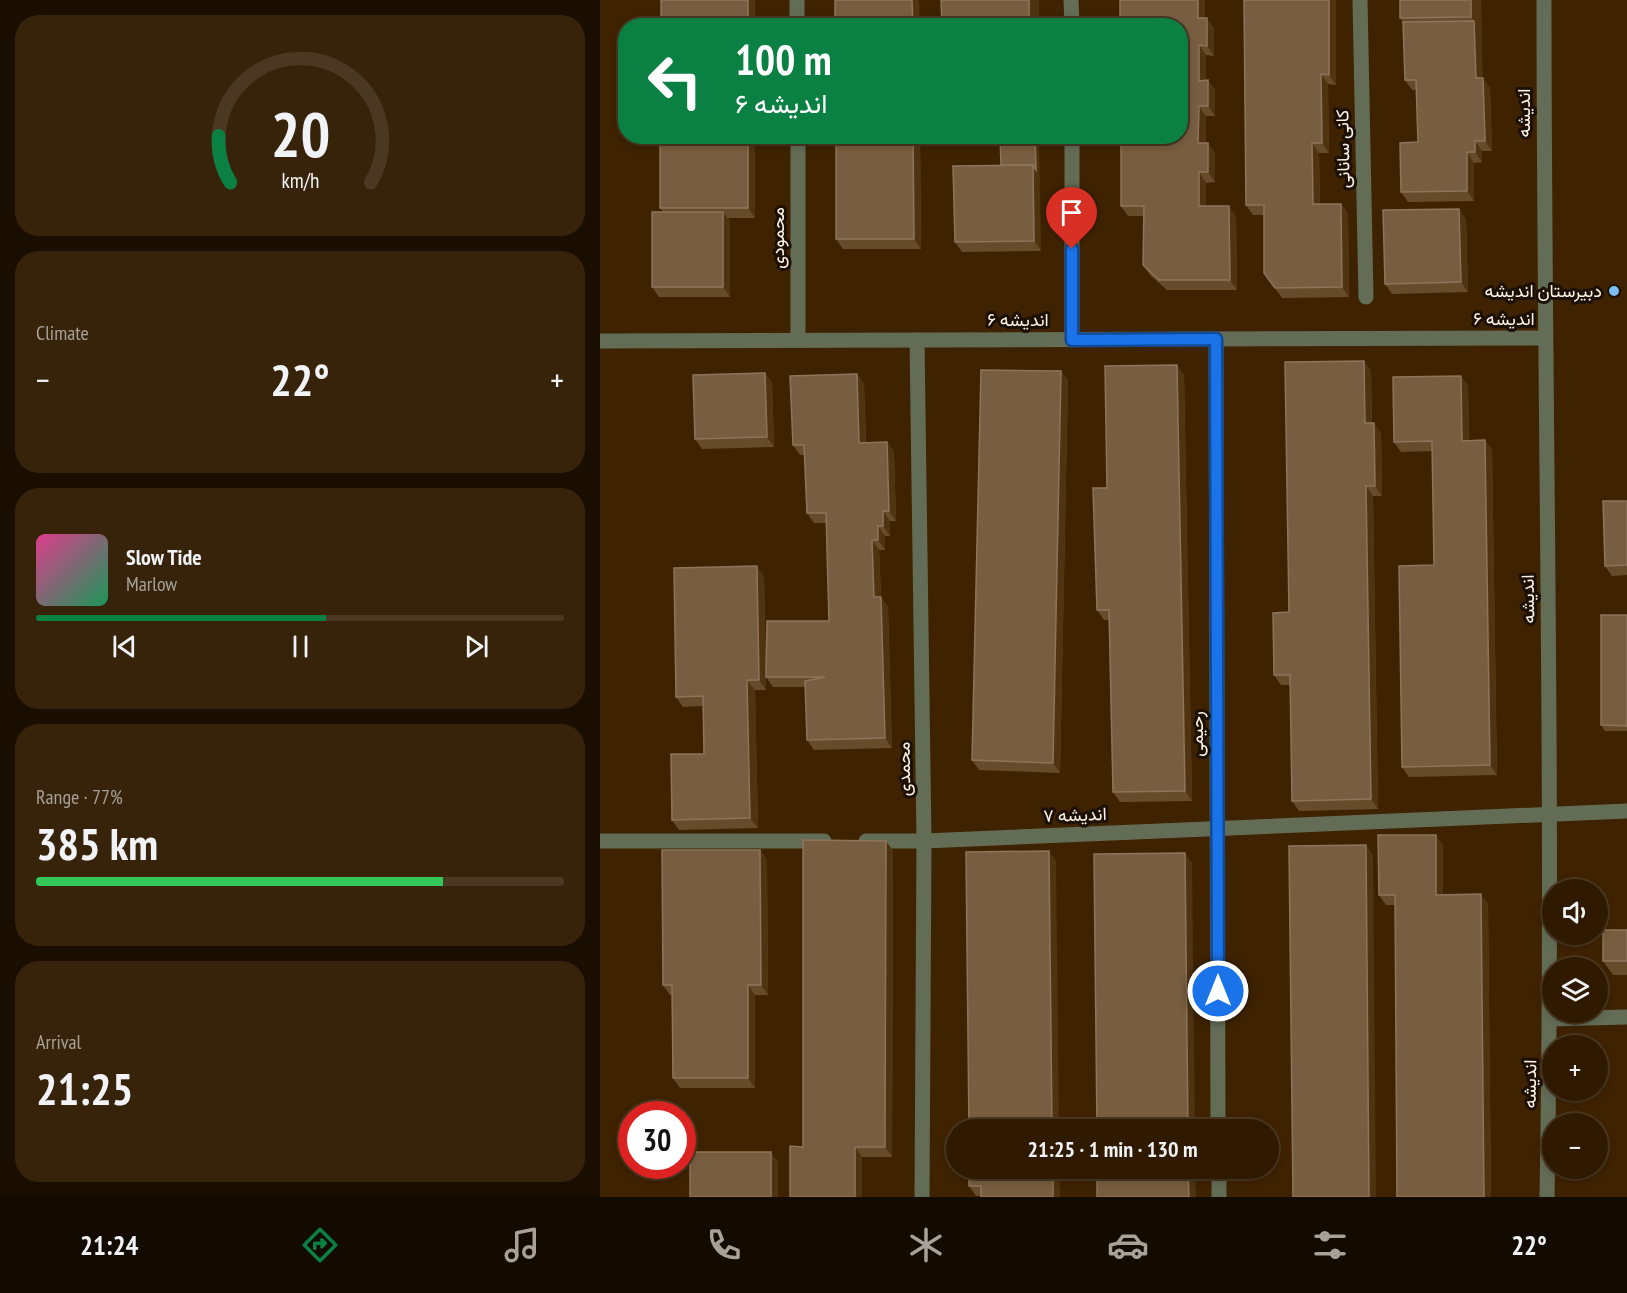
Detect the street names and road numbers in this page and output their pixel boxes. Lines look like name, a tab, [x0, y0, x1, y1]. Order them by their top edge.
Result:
street label: اندیشه	[1512, 88, 1535, 138]
street label: کانی سانانی	[1330, 109, 1355, 189]
street label: محمودی	[766, 207, 789, 269]
street label: اندیشه ۶	[1473, 307, 1535, 330]
street label: اندیشه ۶	[987, 308, 1049, 331]
street label: اندیشه	[1516, 574, 1539, 624]
street label: رحیمی	[1185, 711, 1208, 757]
street label: محمدی	[892, 742, 915, 796]
street label: اندیشه ۷	[1043, 802, 1107, 827]
street label: اندیشه	[1518, 1059, 1541, 1109]

